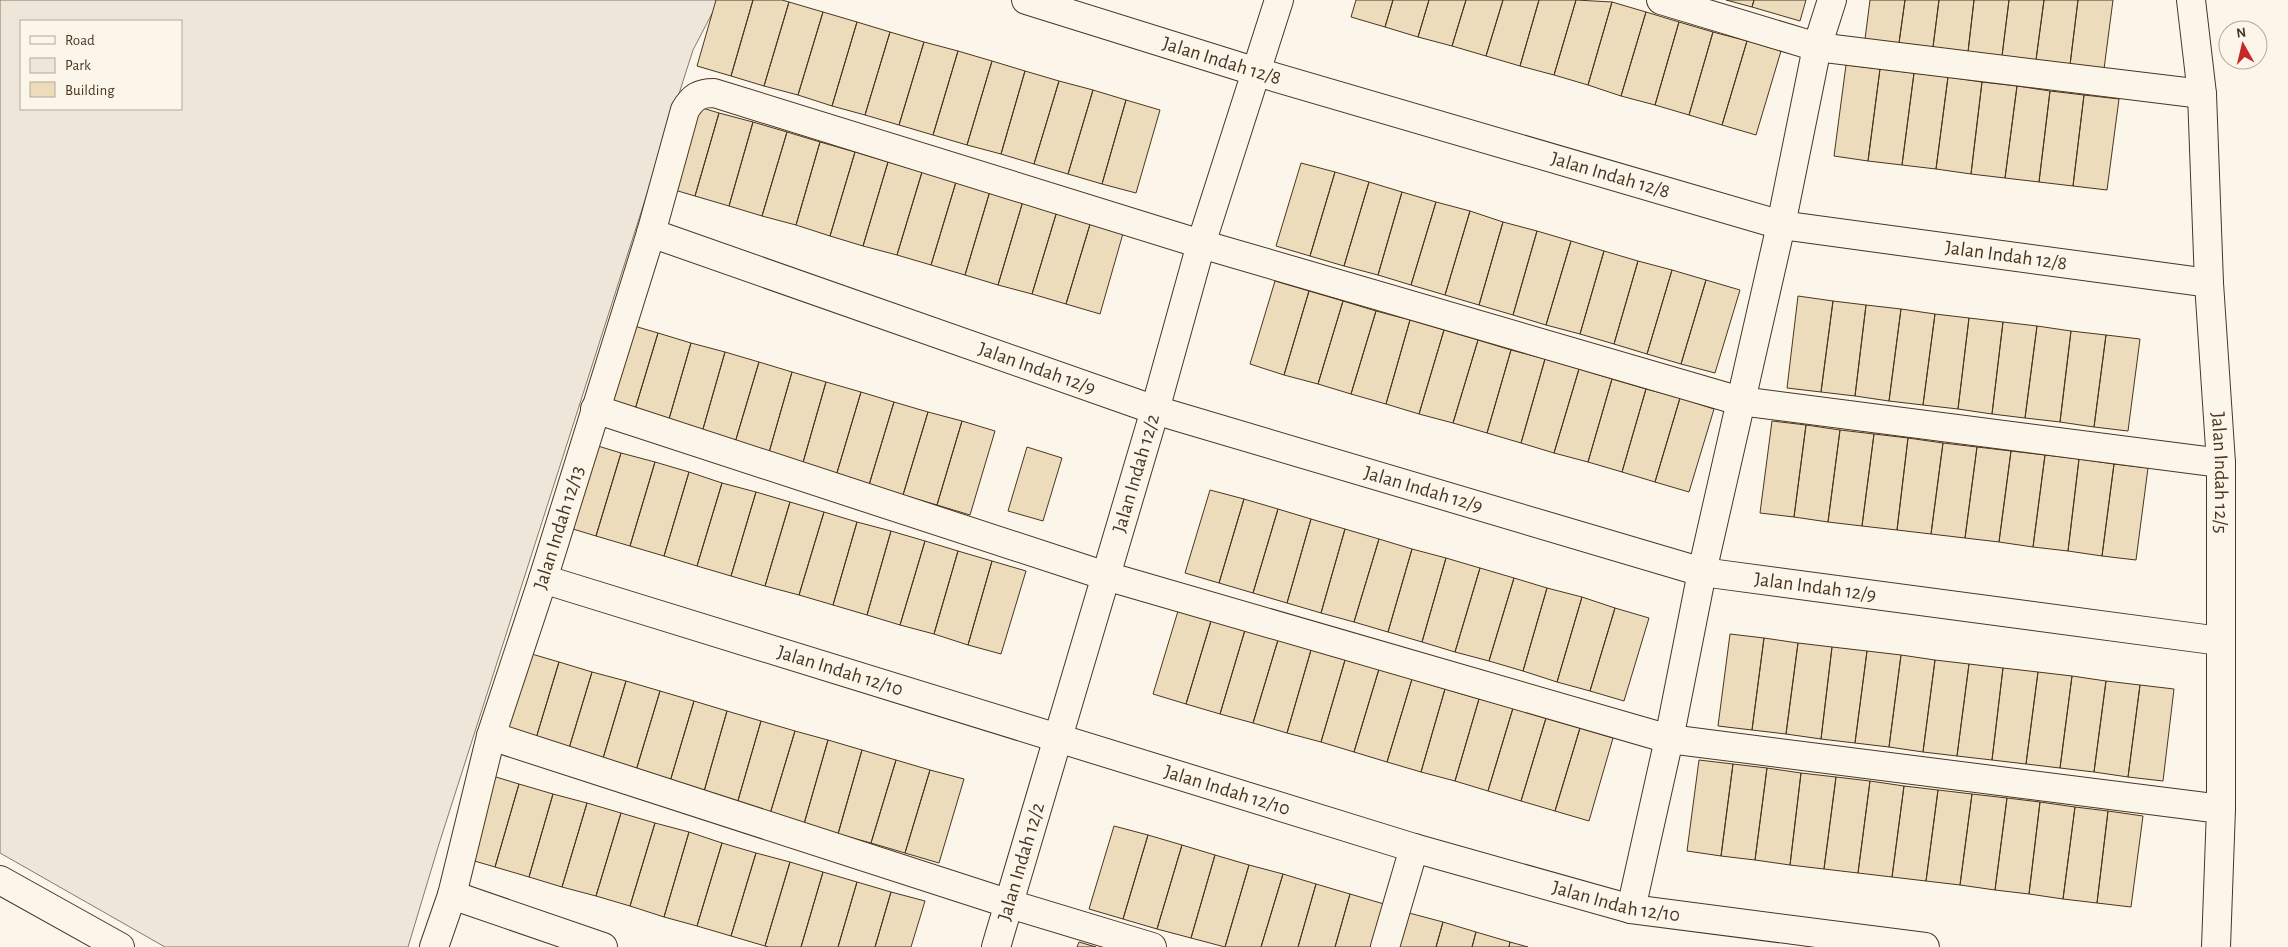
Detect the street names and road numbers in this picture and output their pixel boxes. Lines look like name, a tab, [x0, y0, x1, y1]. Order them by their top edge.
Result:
street label: Jalan Indah 12/8	[1160, 33, 1283, 88]
street label: Jalan Indah 12/8	[1549, 148, 1672, 202]
street label: Jalan Indah 12/8	[1944, 237, 2068, 274]
street label: Jalan Indah 12/9	[976, 339, 1098, 398]
street label: Jalan Indah 12/5	[2208, 411, 2231, 534]
street label: Jalan Indah 12/2	[1109, 412, 1163, 535]
street label: Jalan Indah 12/9	[1362, 462, 1485, 516]
street label: Jalan Indah 12/13	[530, 463, 588, 592]
street label: Jalan Indah 12/9	[1753, 569, 1877, 605]
street label: Jalan Indah 12/10	[775, 642, 906, 700]
street label: Jalan Indah 12/10	[1162, 761, 1293, 819]
street label: Jalan Indah 12/2	[994, 800, 1048, 923]
street label: Jalan Indah 12/10	[1550, 877, 1681, 925]

